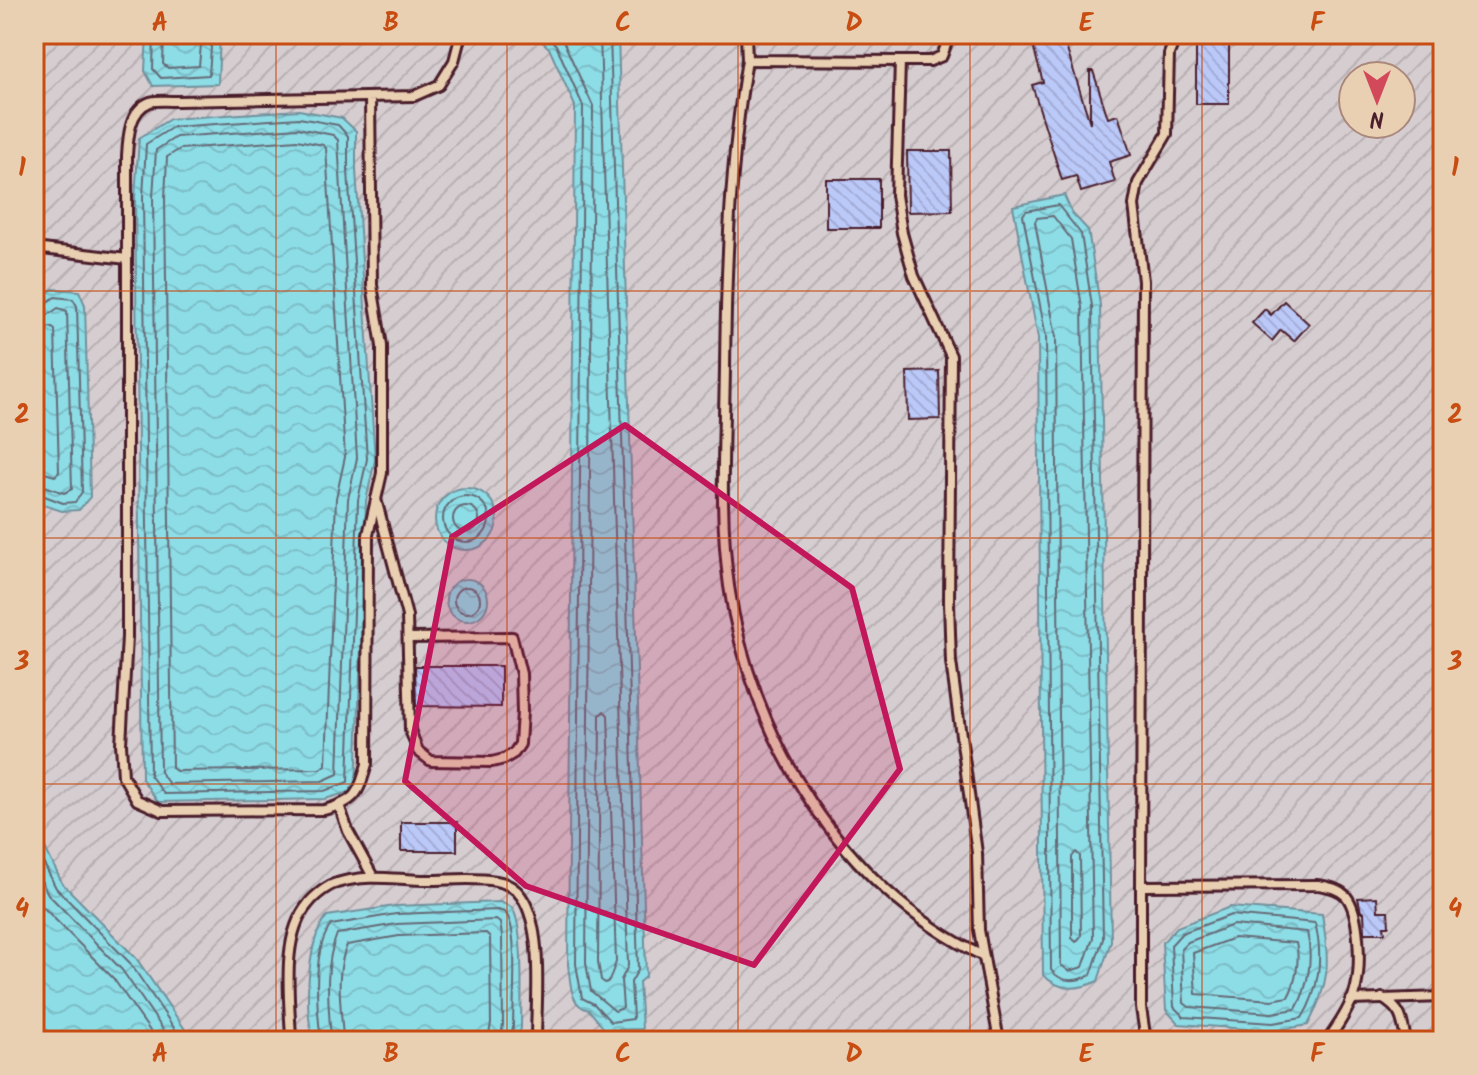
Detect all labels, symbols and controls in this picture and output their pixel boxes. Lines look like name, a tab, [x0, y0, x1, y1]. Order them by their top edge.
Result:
text: A	[152, 3, 168, 45]
text: B	[383, 3, 399, 45]
text: C	[615, 3, 631, 45]
text: D	[845, 3, 863, 45]
text: E	[1079, 3, 1095, 45]
text: F	[1310, 3, 1326, 45]
north arrow	[1337, 60, 1417, 140]
text: N	[1370, 100, 1384, 135]
text: 1	[18, 148, 26, 190]
text: 1	[1451, 148, 1459, 190]
text: 2	[14, 395, 30, 437]
text: 2	[1447, 395, 1463, 437]
text: 3	[14, 642, 29, 684]
text: 3	[1447, 642, 1462, 684]
text: 4	[15, 889, 29, 931]
text: 4	[1448, 889, 1462, 931]
text: A	[152, 1034, 168, 1075]
text: B	[383, 1034, 399, 1075]
text: C	[615, 1034, 631, 1075]
text: D	[845, 1034, 863, 1075]
text: E	[1079, 1034, 1095, 1075]
text: F	[1310, 1034, 1326, 1075]

